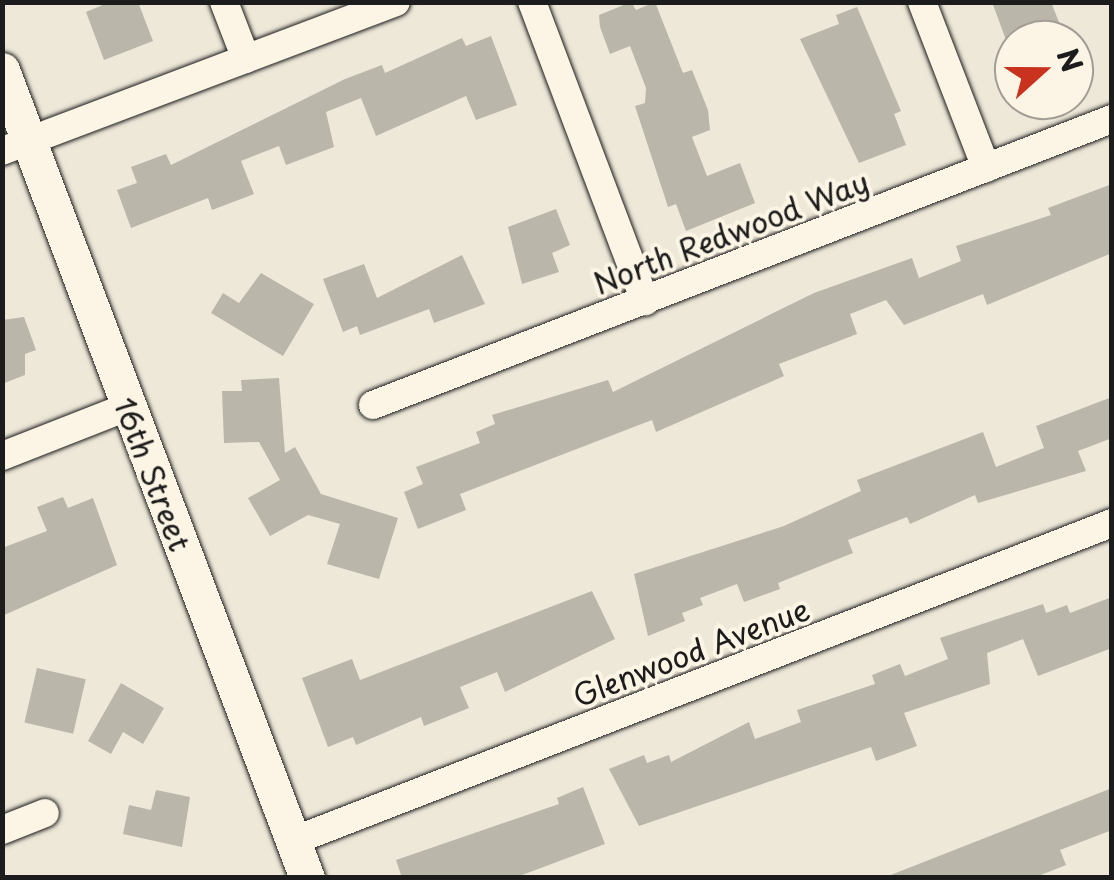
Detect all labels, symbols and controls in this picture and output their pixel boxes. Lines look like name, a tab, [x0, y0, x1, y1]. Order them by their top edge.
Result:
north arrow	[994, 20, 1094, 120]
text: N	[1047, 42, 1095, 78]
street label: North Redwood Way	[587, 163, 875, 301]
street label: 16th Street	[107, 391, 199, 557]
street label: Glenwood Avenue	[567, 590, 815, 714]

